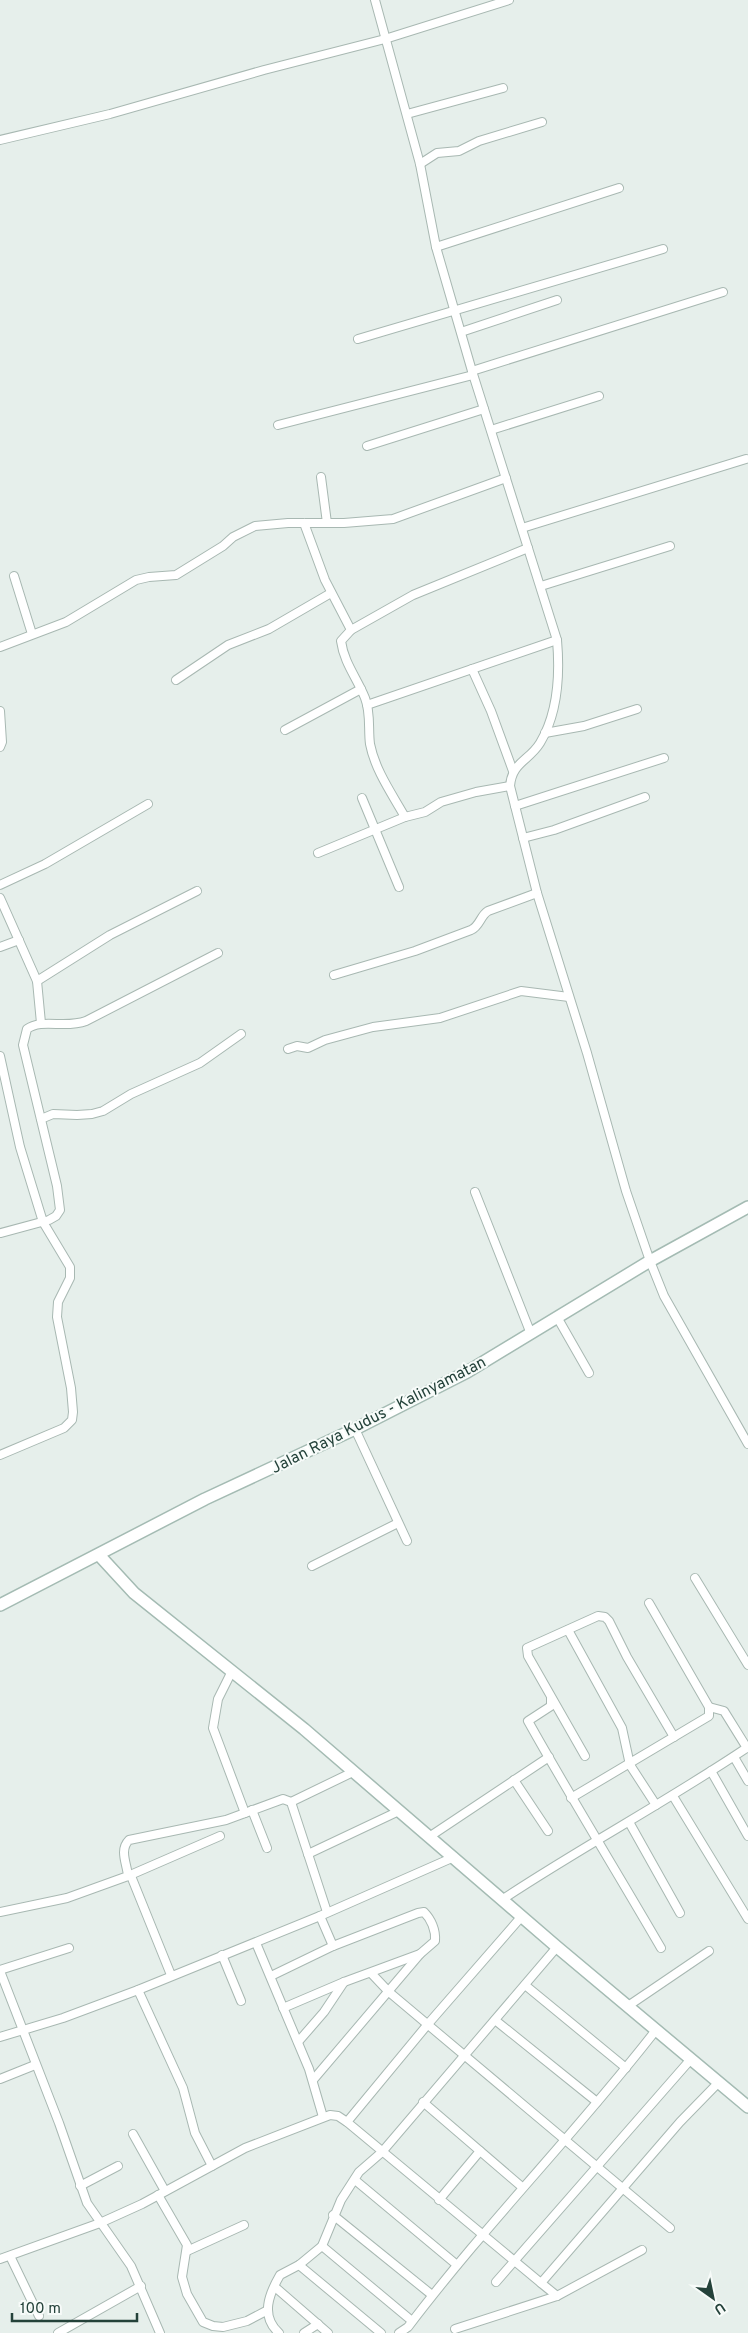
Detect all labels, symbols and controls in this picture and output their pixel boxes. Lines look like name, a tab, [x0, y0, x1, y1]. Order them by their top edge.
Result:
street label: Jalan Raya Kudus - Kalinyamatan	[268, 1353, 490, 1479]
north arrow	[688, 2273, 738, 2323]
scale bar	[12, 2290, 138, 2322]
text: U	[710, 2298, 728, 2317]
text: 100 m	[20, 2300, 61, 2319]

